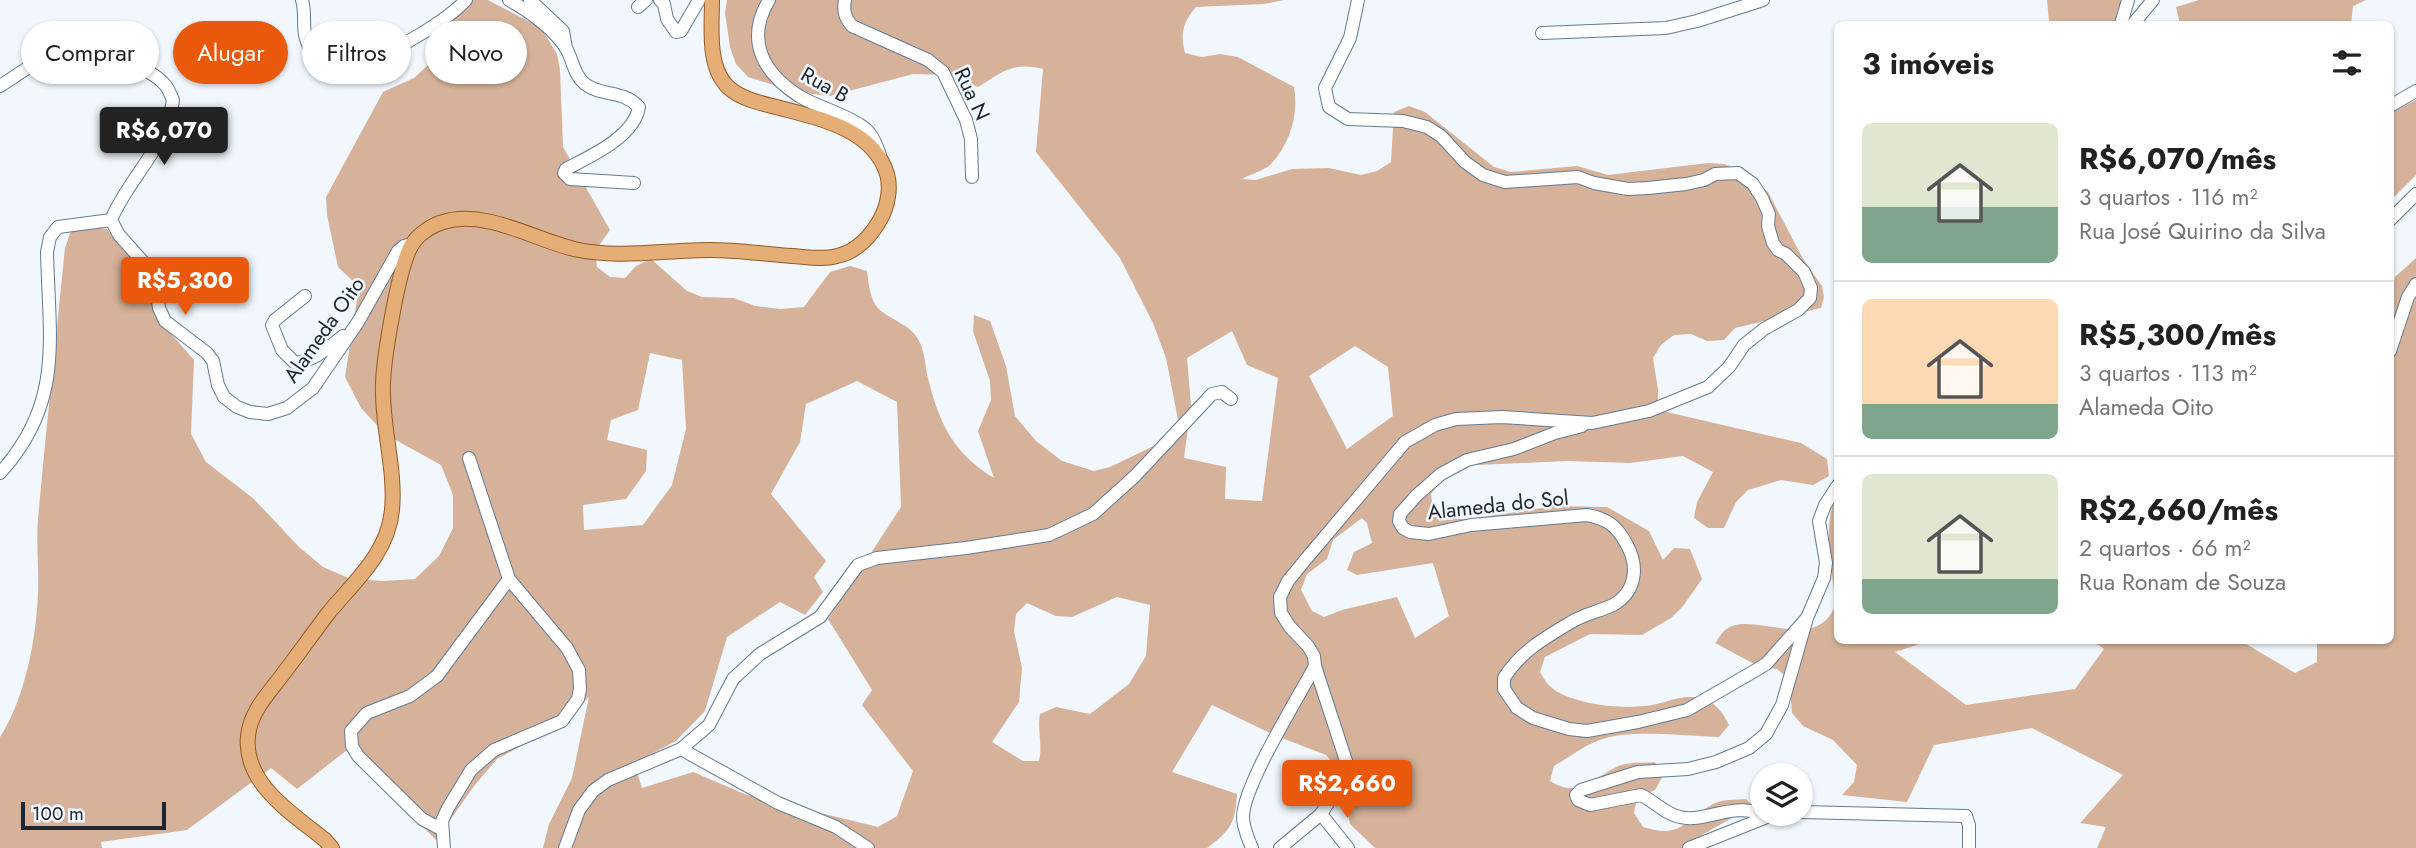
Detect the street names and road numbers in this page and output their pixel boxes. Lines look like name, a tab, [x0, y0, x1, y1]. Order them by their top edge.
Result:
street label: Rua B	[795, 60, 855, 110]
street label: Rua N	[947, 63, 997, 125]
street label: Alameda Oito	[276, 271, 372, 389]
street label: Alameda do Sol	[1426, 483, 1570, 527]

